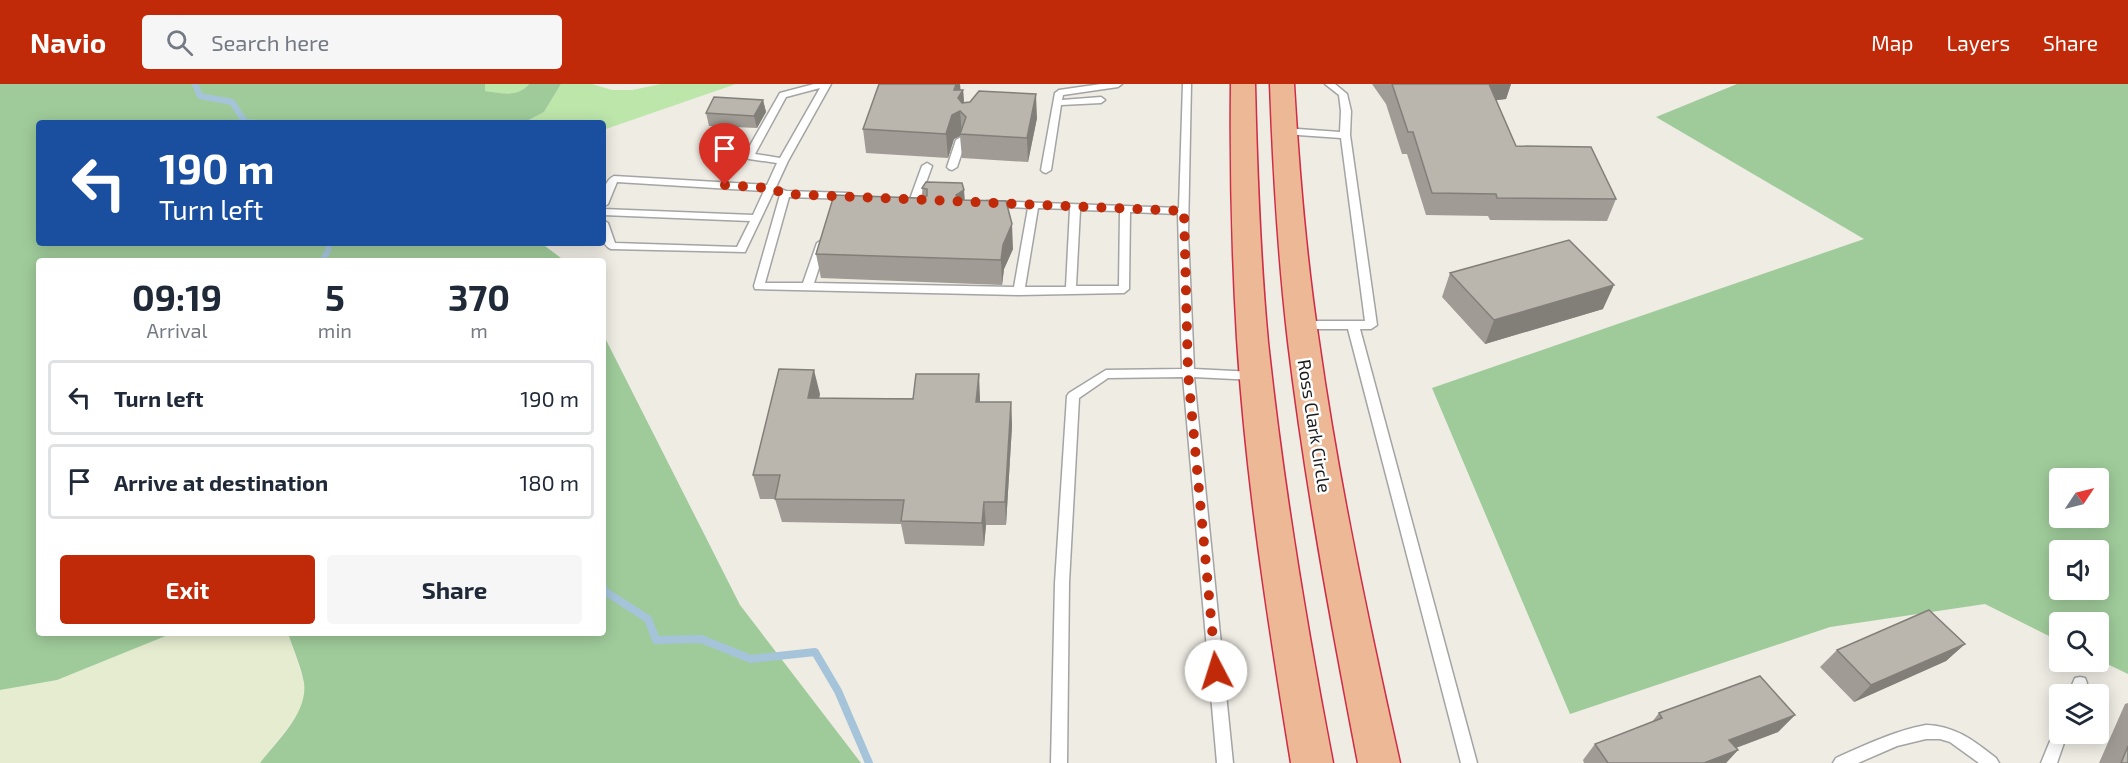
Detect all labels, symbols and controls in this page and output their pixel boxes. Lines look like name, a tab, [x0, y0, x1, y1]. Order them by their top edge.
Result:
search box	[142, 15, 562, 69]
text: Navio	[30, 25, 106, 59]
icon: search	[163, 26, 196, 59]
text: Search here	[211, 29, 329, 55]
text: Map	[1871, 30, 1913, 55]
text: Layers	[1946, 30, 2010, 55]
text: Share	[2043, 30, 2098, 55]
pin	[699, 123, 750, 185]
icon: arrive	[708, 132, 741, 165]
text: 190 m	[159, 142, 275, 192]
icon: left	[60, 144, 138, 222]
text: Turn left	[159, 193, 263, 225]
text: 09:19	[132, 275, 222, 318]
text: 5	[325, 275, 345, 318]
text: 370	[448, 275, 510, 318]
text: Arrival	[146, 318, 207, 342]
text: min	[318, 318, 352, 342]
text: m	[470, 318, 488, 342]
street label: Ross Clark Circle	[1294, 358, 1336, 494]
icon: left	[63, 381, 96, 414]
text: Turn left	[114, 385, 203, 411]
text: 190 m	[520, 385, 579, 411]
icon: arrive	[63, 465, 96, 498]
north arrow	[2049, 468, 2109, 528]
map controls	[2049, 468, 2109, 744]
text: Arrive at destination	[114, 469, 328, 495]
text: 180 m	[519, 469, 579, 495]
button: sound	[2049, 540, 2109, 600]
button: Exit	[60, 555, 315, 624]
button: Share	[327, 555, 582, 624]
button: search	[2049, 612, 2109, 672]
position arrow	[1184, 639, 1248, 703]
button: layers	[2049, 684, 2109, 744]

